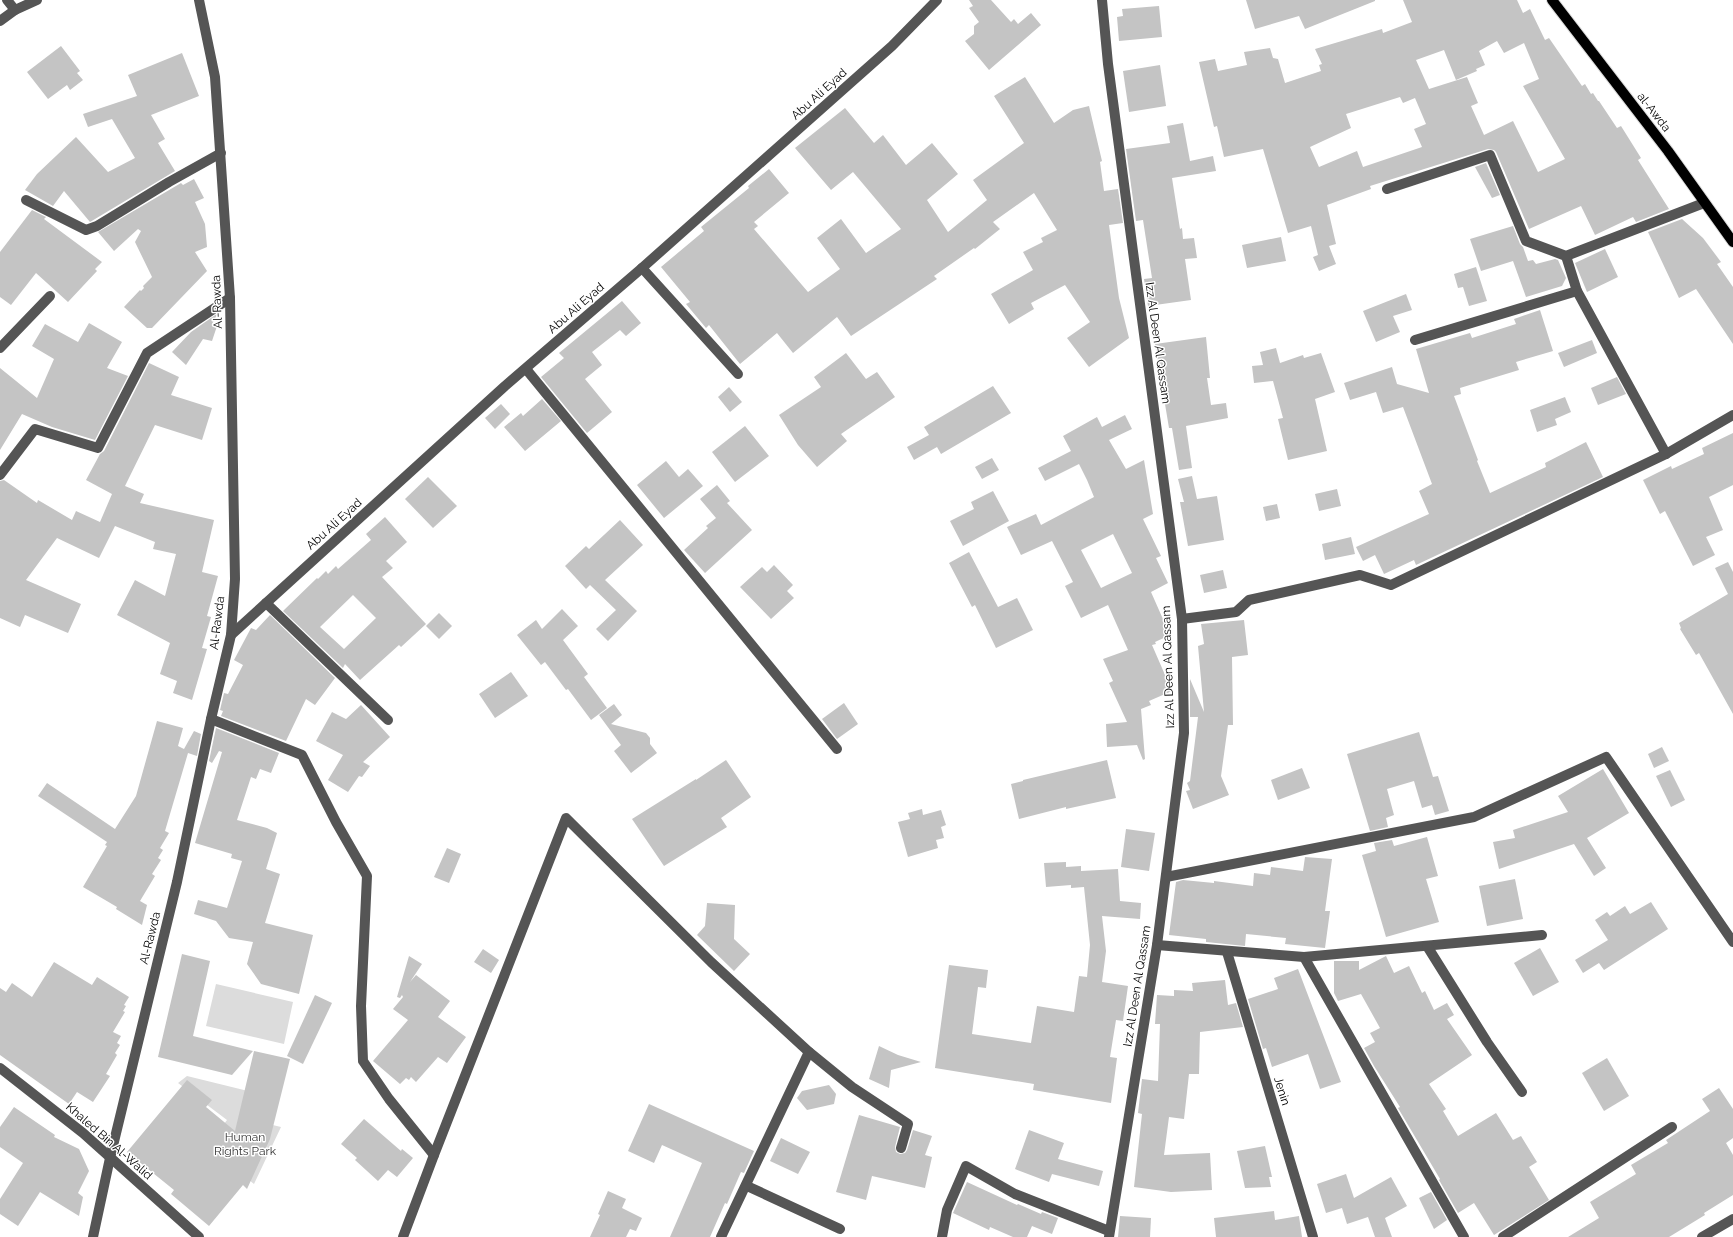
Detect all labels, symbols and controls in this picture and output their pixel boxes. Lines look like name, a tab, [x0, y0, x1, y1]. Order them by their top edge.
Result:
street label: Abu Ali Eyad	[788, 65, 850, 123]
street label: al-Awda	[1634, 90, 1674, 134]
street label: Al-Rawda	[209, 275, 225, 329]
street label: Abu Ali Eyad	[545, 280, 607, 336]
street label: Izz Al Deen Al Qassam	[1143, 281, 1173, 405]
street label: Abu Ali Eyad	[303, 495, 365, 553]
street label: Al-Rawda	[207, 595, 227, 651]
street label: Izz Al Deen Al Qassam	[1159, 605, 1177, 729]
street label: Al-Rawda	[137, 910, 163, 966]
street label: Izz Al Deen Al Qassam	[1120, 924, 1154, 1048]
street label: Jenin	[1271, 1075, 1293, 1107]
street label: Khaled Bin Al-Walid	[63, 1100, 155, 1182]
park label: Human Rights Park	[214, 1130, 277, 1158]

